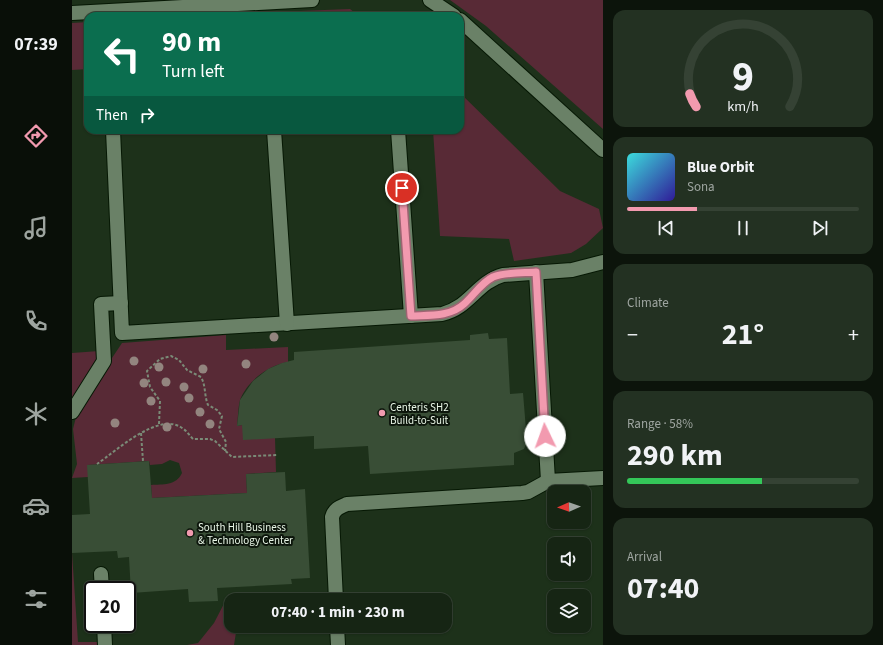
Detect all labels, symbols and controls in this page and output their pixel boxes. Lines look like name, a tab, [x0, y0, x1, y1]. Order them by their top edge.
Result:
text: 90 m	[162, 22, 221, 62]
icon: left	[96, 28, 148, 80]
text: 07:39	[14, 32, 58, 57]
text: 9	[732, 46, 754, 106]
text: Turn left	[162, 59, 224, 84]
text: km/h	[727, 95, 759, 116]
icon: right	[136, 104, 158, 126]
text: Then	[96, 105, 128, 126]
icon: directions	[22, 122, 50, 150]
text: Blue Orbit	[687, 157, 754, 178]
pin	[385, 171, 419, 205]
icon: arrive	[391, 177, 413, 199]
text: Sona	[687, 178, 715, 196]
icon: music	[22, 214, 50, 242]
icon: previous	[655, 217, 677, 239]
icon: pause	[732, 217, 754, 239]
icon: next	[809, 217, 831, 239]
text: Climate	[627, 294, 669, 312]
icon: phone	[22, 307, 50, 335]
text: 21°	[722, 313, 764, 356]
text: −	[627, 319, 638, 351]
text: +	[848, 319, 859, 351]
icon: climate	[22, 400, 50, 428]
place label: Centeris SH2 Build-to-Suit	[390, 400, 449, 428]
marker: Centeris SH2 Build-to-Suit	[377, 408, 387, 418]
position arrow	[524, 415, 566, 457]
text: Range · 58%	[627, 415, 693, 433]
text: 290 km	[627, 434, 723, 477]
north arrow	[547, 485, 591, 529]
map controls	[547, 485, 591, 633]
icon: car	[22, 492, 50, 520]
place label: South Hill Business & Technology Center	[198, 520, 293, 548]
marker: South Hill Business & Technology Center	[185, 528, 195, 538]
button: sound	[547, 537, 591, 581]
text: Arrival	[627, 548, 662, 566]
text: 07:40	[627, 567, 699, 610]
speed limit sign: 20	[84, 581, 136, 633]
icon: filters	[22, 585, 50, 613]
button: layers	[547, 589, 591, 633]
text: 07:40 · 1 min · 230 m	[271, 602, 405, 623]

